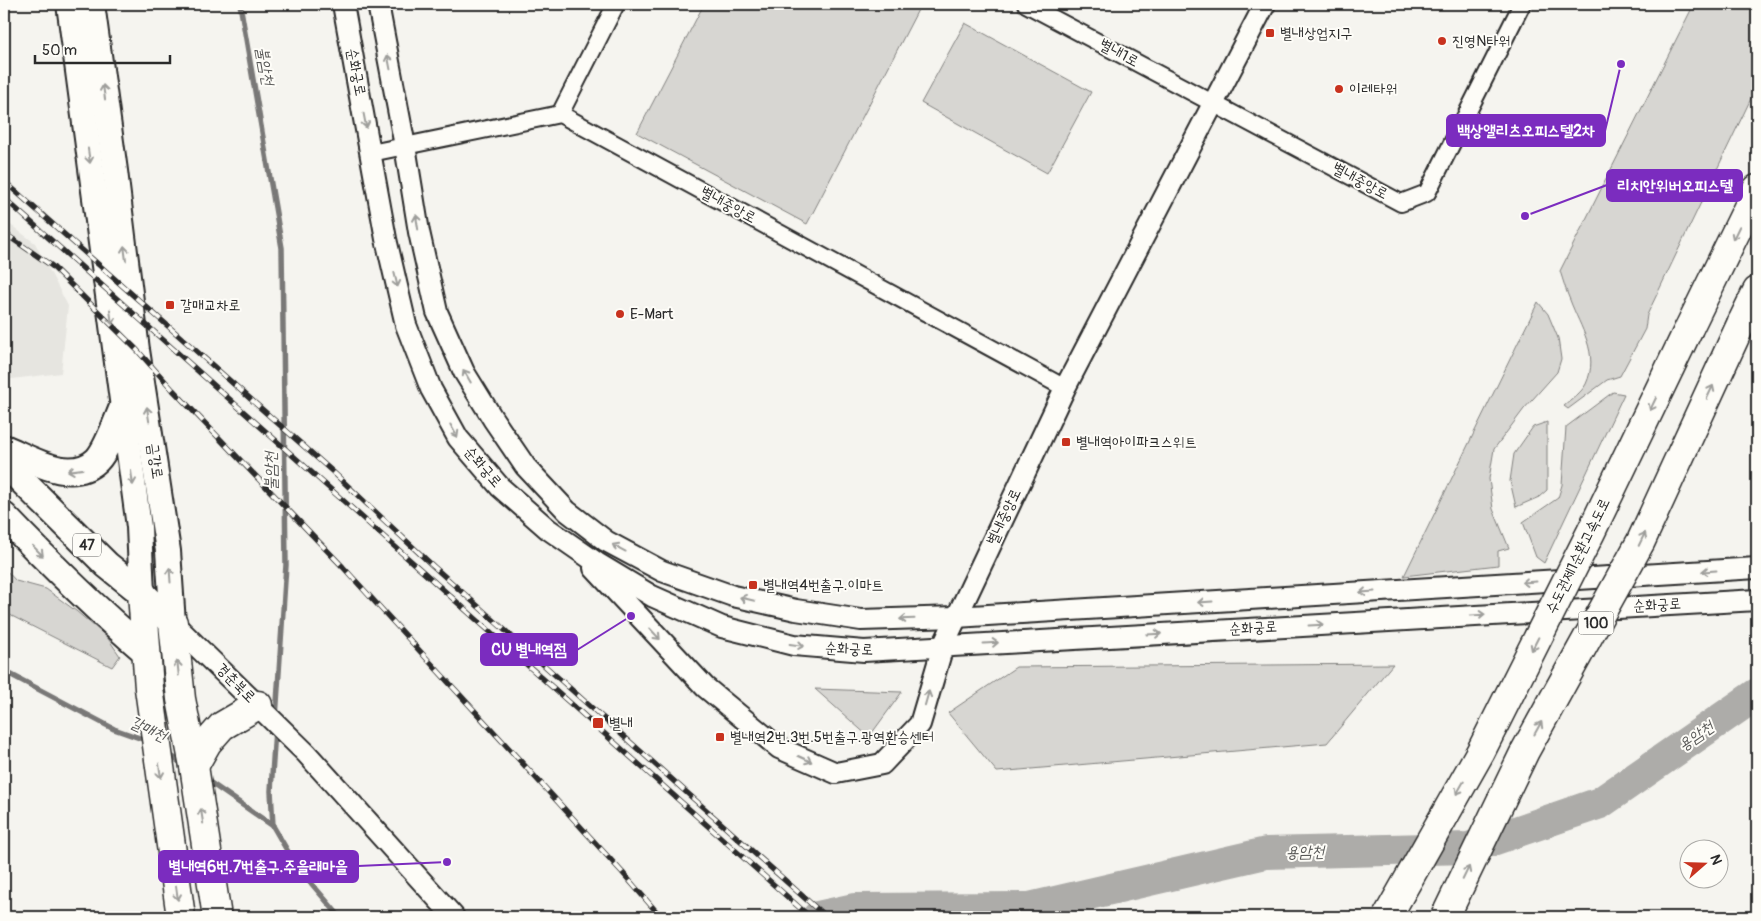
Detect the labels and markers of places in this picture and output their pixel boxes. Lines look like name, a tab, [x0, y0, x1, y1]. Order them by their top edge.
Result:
place label: 별내상업지구	[1280, 24, 1352, 43]
marker: 별내상업지구	[1264, 27, 1276, 39]
place label: 진영N타워	[1452, 32, 1510, 51]
marker: 진영N타워	[1436, 35, 1448, 47]
place label: 이레타워	[1349, 80, 1397, 99]
marker: 이레타워	[1333, 83, 1345, 95]
callout: 백상앨리츠오피스텔2차	[1447, 115, 1605, 146]
callout: 리치안위버오피스텔	[1607, 170, 1742, 201]
place label: 갈매교차로	[180, 296, 240, 315]
marker: 갈매교차로	[164, 299, 176, 311]
place label: E-Mart	[630, 305, 674, 324]
marker: E-Mart	[614, 308, 626, 320]
place label: 별내역아이파크스위트	[1076, 433, 1197, 452]
marker: 별내역아이파크스위트	[1060, 436, 1072, 448]
place label: 별내역4번출구.이마트	[763, 576, 884, 595]
marker: 별내역4번출구.이마트	[747, 579, 759, 591]
callout: CU 별내역점	[481, 634, 577, 665]
place label: 별내	[609, 714, 633, 733]
marker: 별내	[591, 716, 605, 730]
place label: 별내역2번.3번.5번출구.광역환승센터	[730, 728, 934, 747]
marker: 별내역2번.3번.5번출구.광역환승센터	[714, 731, 726, 743]
callout: 별내역6번.7번출구.주을래마을	[159, 851, 358, 882]

